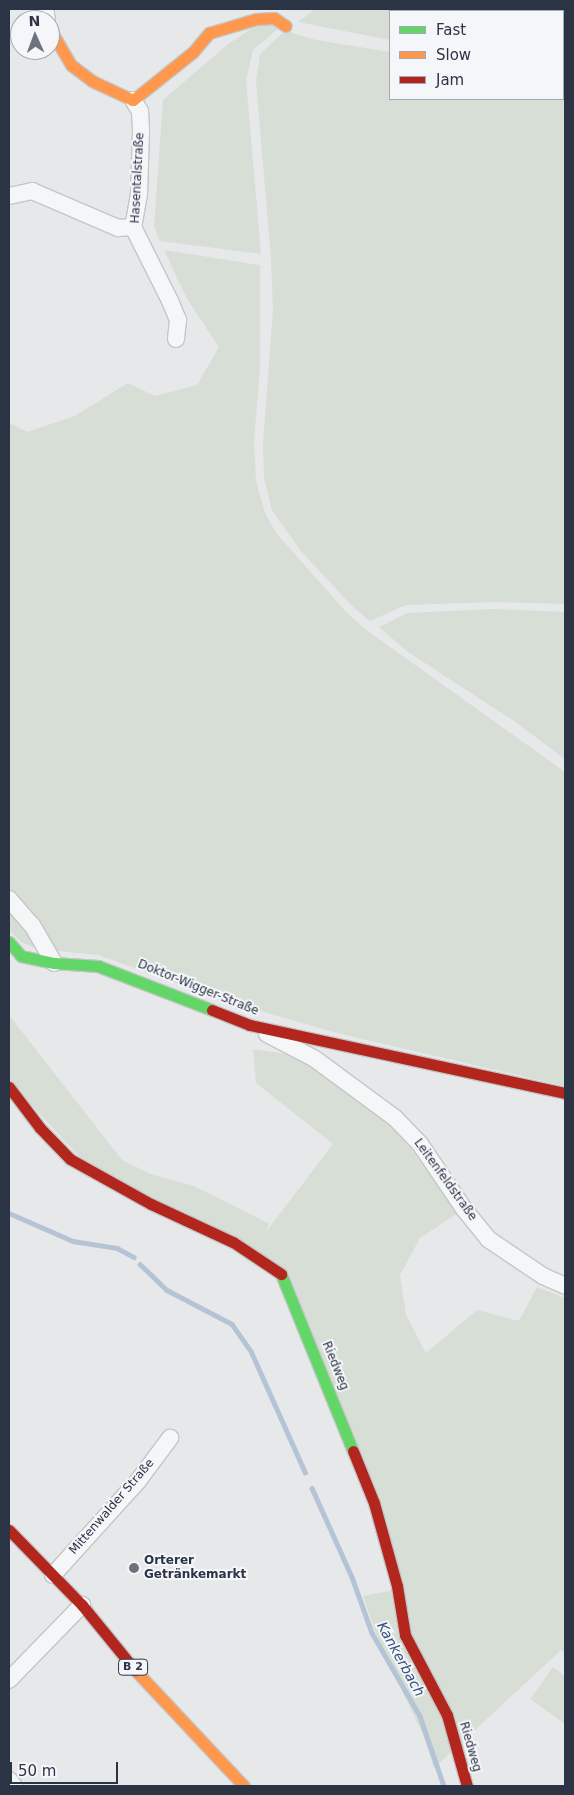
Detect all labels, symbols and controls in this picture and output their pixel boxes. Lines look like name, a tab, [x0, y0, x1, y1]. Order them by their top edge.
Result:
north arrow	[10, 10, 60, 60]
legend	[389, 10, 564, 100]
text: N	[28, 13, 41, 29]
text: Fast	[436, 21, 466, 39]
text: Slow	[436, 46, 471, 64]
text: Jam	[436, 71, 464, 89]
street label: Hasentalstraße	[128, 132, 148, 224]
street label: Doktor-Wigger-Straße	[135, 957, 261, 1019]
street label: Leitenfeldstraße	[410, 1136, 480, 1224]
street label: Riedweg	[319, 1339, 351, 1393]
street label: Mittenwalder Straße	[67, 1456, 157, 1558]
place label: Orterer Getränkemarkt	[144, 1554, 246, 1582]
marker: Orterer Getränkemarkt	[128, 1562, 140, 1574]
water label: Kankerbach	[374, 1619, 428, 1699]
road number: B 2	[118, 1658, 148, 1675]
street label: Riedweg	[456, 1720, 484, 1774]
scale bar	[12, 1752, 120, 1784]
text: 50 m	[18, 1762, 56, 1780]

